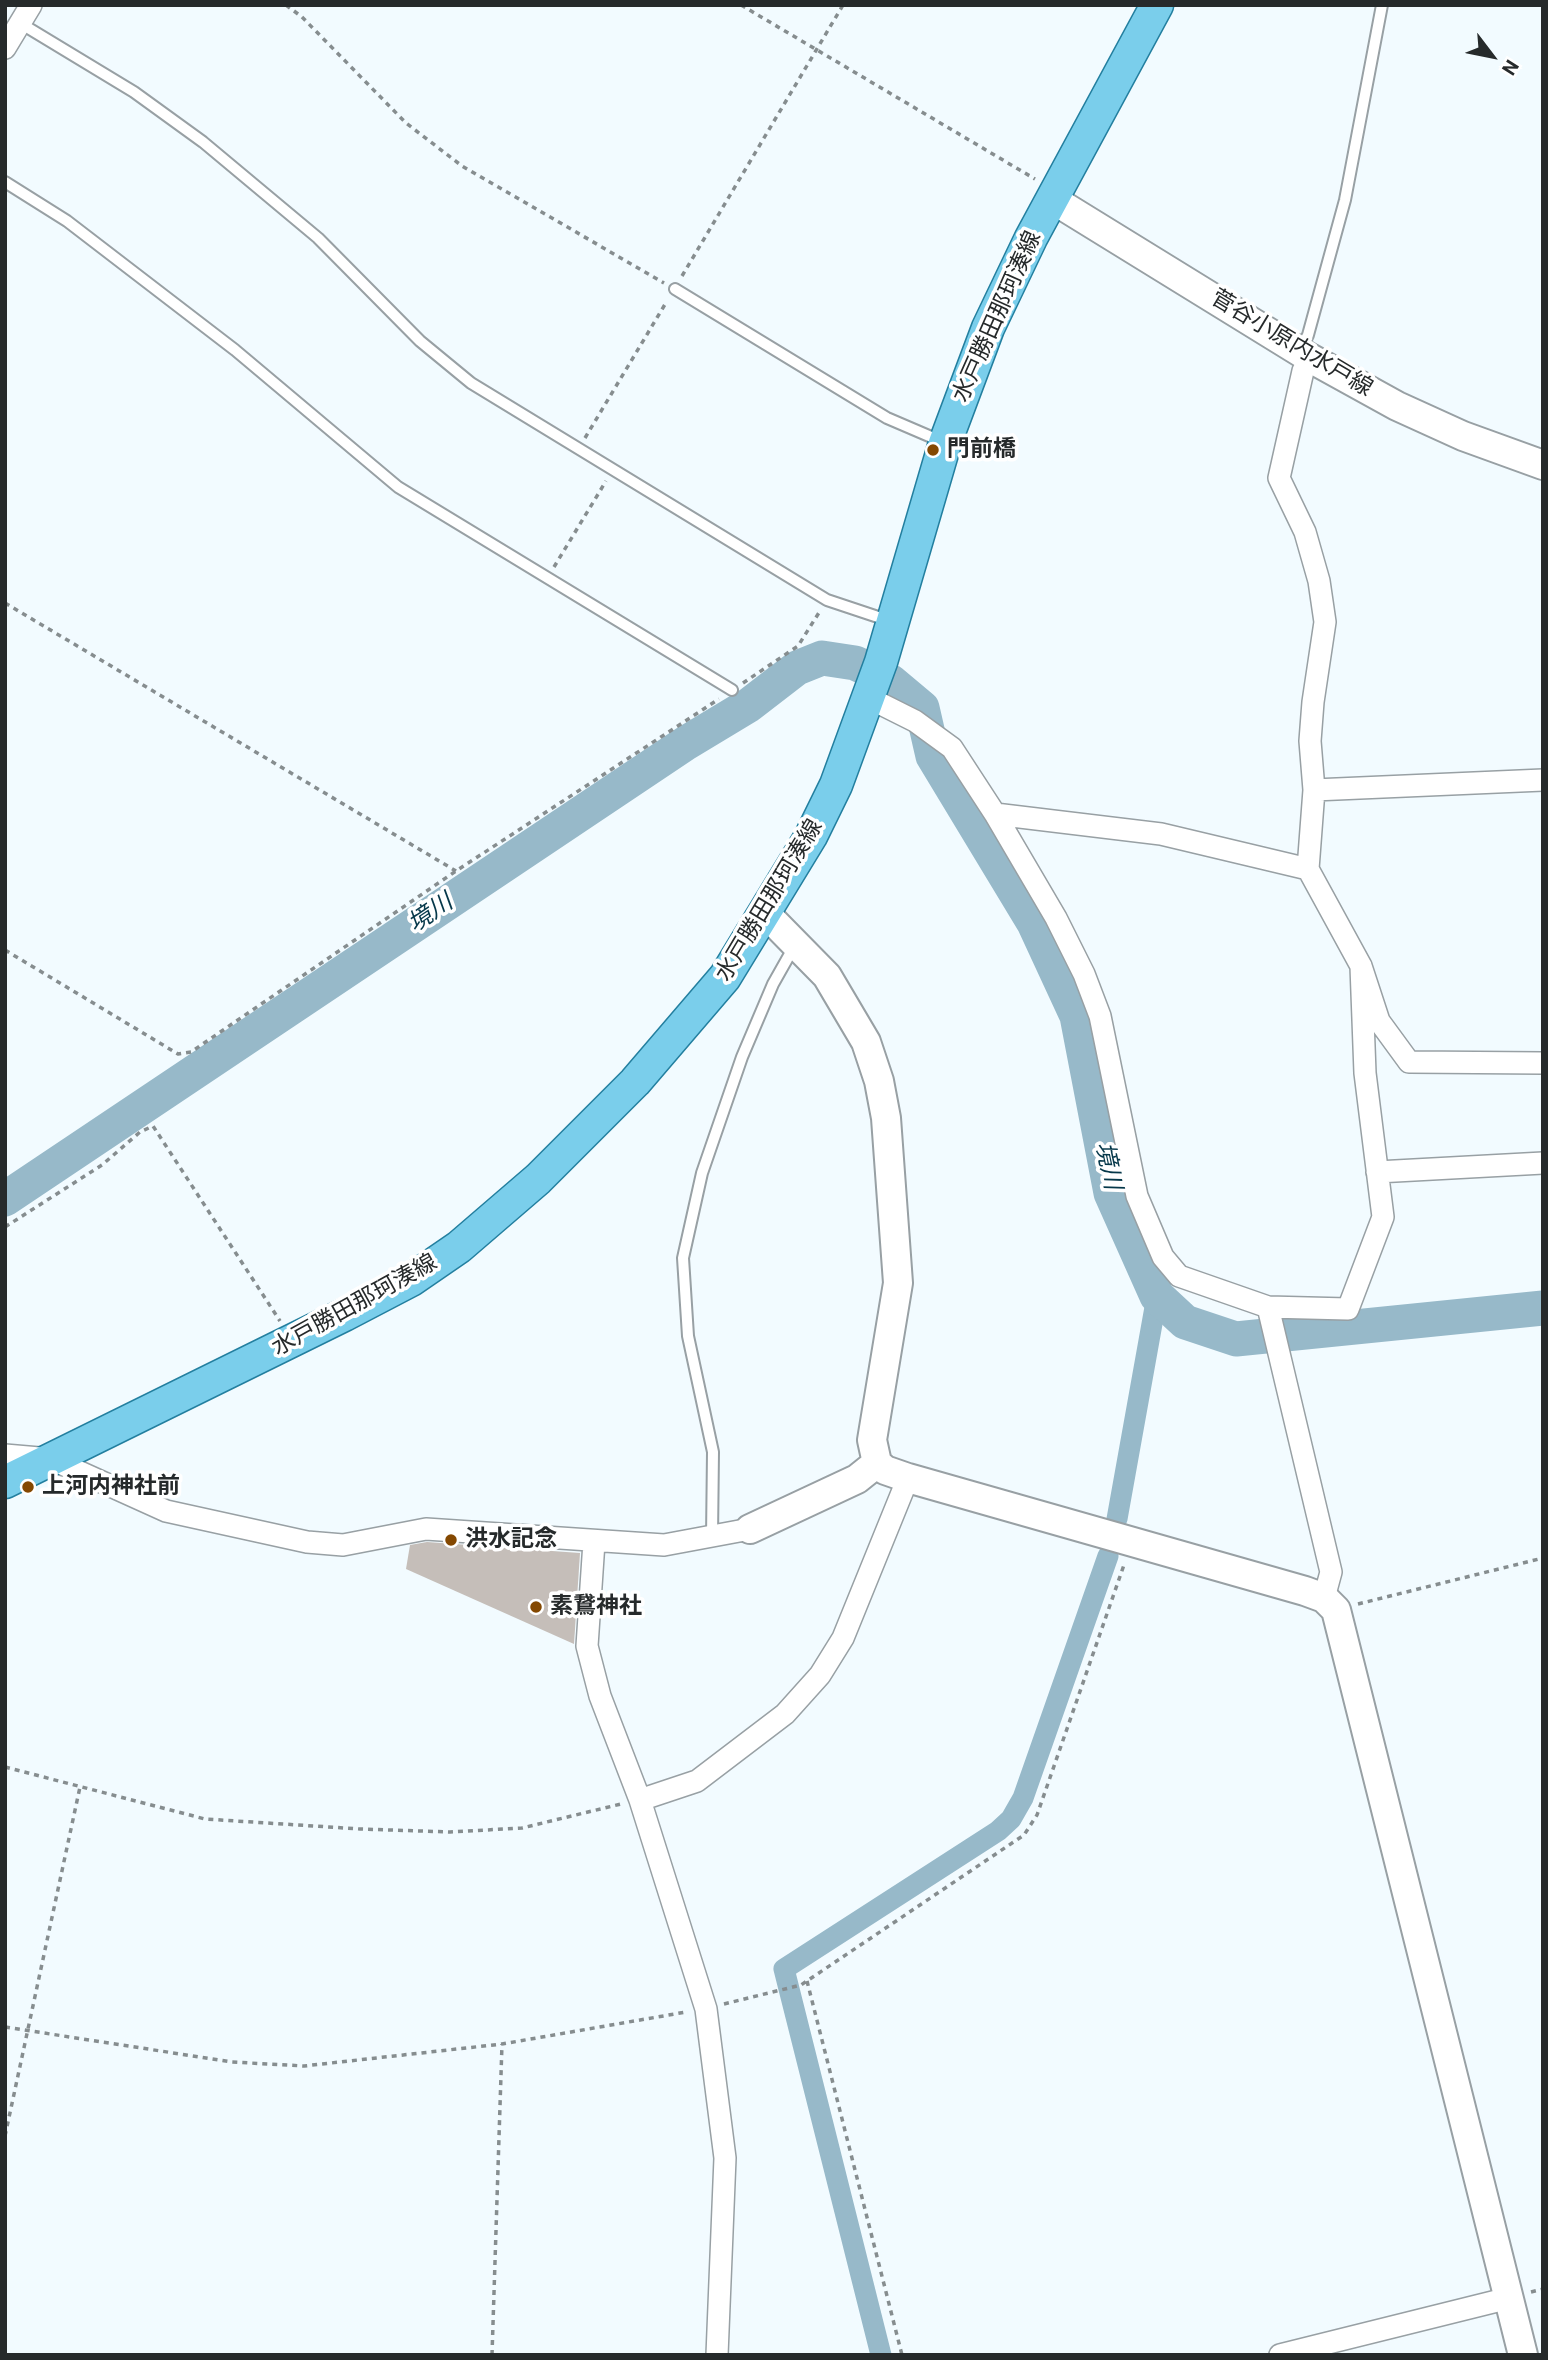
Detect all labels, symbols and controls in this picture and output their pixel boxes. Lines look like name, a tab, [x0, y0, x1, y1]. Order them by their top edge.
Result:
north arrow	[1457, 21, 1527, 91]
text: N	[1497, 56, 1524, 79]
street label: 水戸勝田那珂湊線	[948, 227, 1048, 407]
street label: 菅谷小原内水戸線	[1205, 285, 1377, 403]
place label: 門前橋	[947, 436, 1016, 464]
marker: 門前橋	[925, 442, 941, 458]
street label: 水戸勝田那珂湊線	[711, 815, 829, 987]
water label: 境川	[403, 889, 459, 939]
water label: 境川	[1088, 1140, 1126, 1192]
street label: 水戸勝田那珂湊線	[268, 1249, 442, 1363]
place label: 上河内神社前	[42, 1473, 180, 1501]
marker: 上河内神社前	[20, 1479, 36, 1495]
place label: 洪水記念	[465, 1526, 557, 1554]
marker: 洪水記念	[443, 1532, 459, 1548]
place label: 素鵞神社	[550, 1593, 642, 1621]
marker: 素鵞神社	[528, 1599, 544, 1615]

